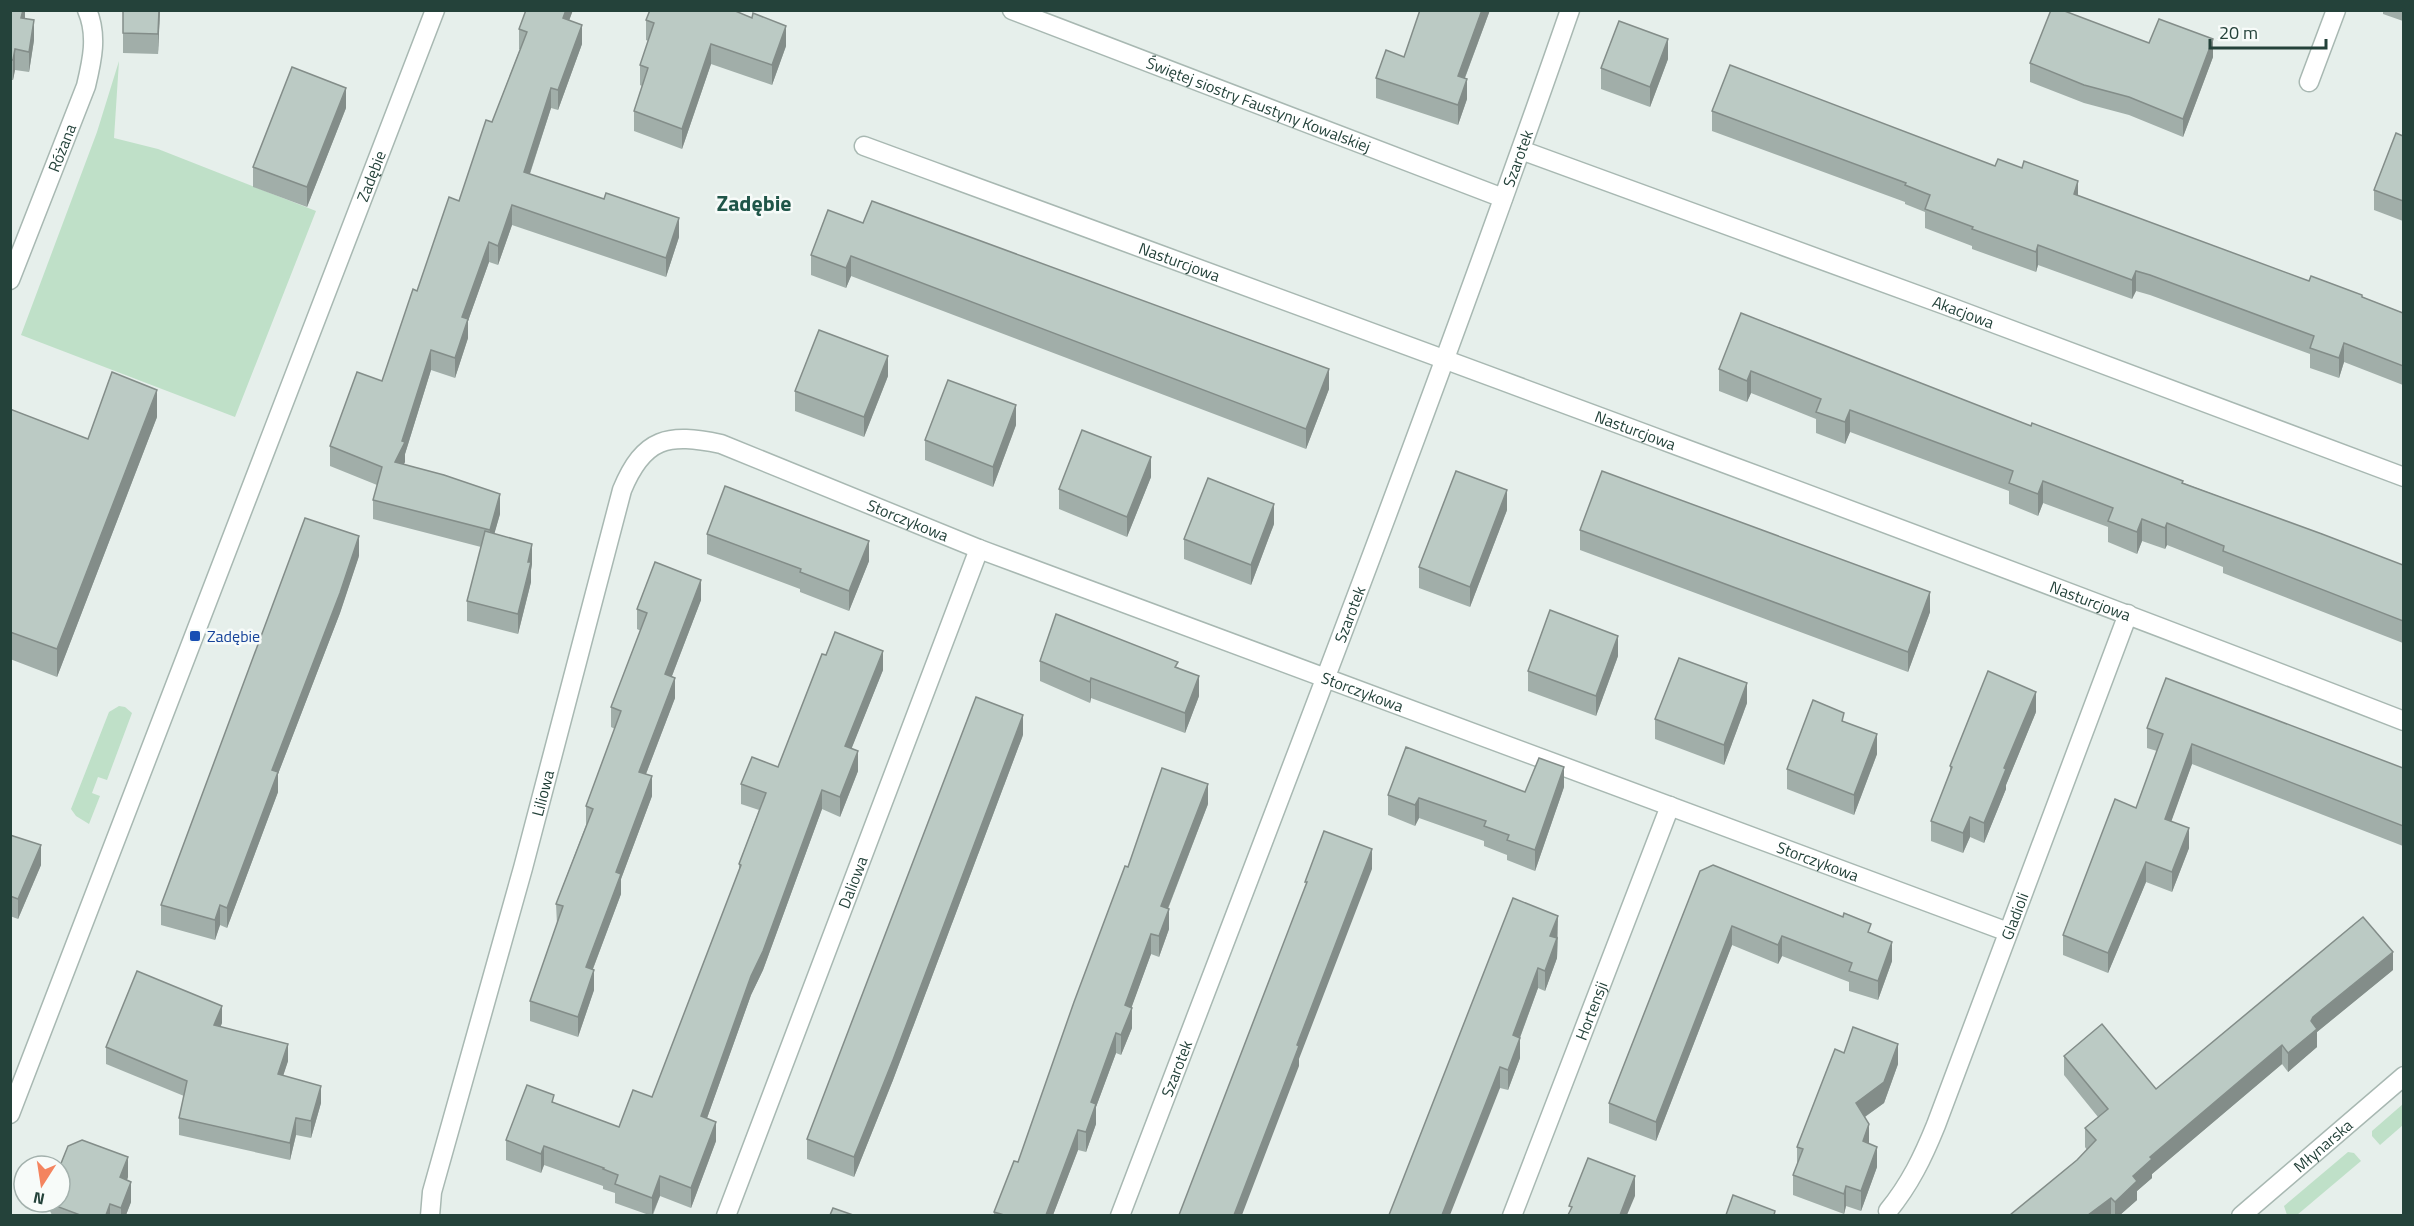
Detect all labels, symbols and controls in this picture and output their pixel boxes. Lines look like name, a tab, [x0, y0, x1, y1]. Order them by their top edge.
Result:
scale bar	[2210, 12, 2326, 50]
text: 20 m	[2219, 19, 2258, 46]
street label: Świętej siostry Faustyny Kowalskiej	[1143, 51, 1374, 158]
street label: Różana	[41, 120, 82, 175]
street label: Szarotek	[1496, 126, 1539, 190]
street label: Zadębie	[350, 147, 392, 205]
district label: Zadębie	[716, 186, 792, 220]
street label: Nasturcjowa	[1135, 236, 1223, 288]
street label: Akacjowa	[1929, 289, 1998, 334]
street label: Nasturcjowa	[1591, 404, 1679, 456]
street label: Storczykowa	[863, 493, 952, 547]
street label: Nasturcjowa	[2046, 575, 2134, 627]
street label: Szarotek	[1328, 582, 1371, 646]
place label: Zadębie	[207, 624, 260, 648]
marker: Zadębie	[188, 629, 202, 643]
street label: Storczykowa	[1318, 665, 1407, 718]
street label: Liliowa	[525, 767, 560, 819]
street label: Storczykowa	[1773, 835, 1862, 888]
street label: Daliowa	[832, 853, 873, 912]
street label: Gladioli	[1995, 889, 2034, 943]
street label: Hortensji	[1569, 978, 1613, 1044]
street label: Szarotek	[1155, 1036, 1198, 1100]
street label: Młynarska	[2288, 1113, 2358, 1178]
north arrow	[12, 1154, 72, 1214]
text: N	[31, 1186, 47, 1212]

